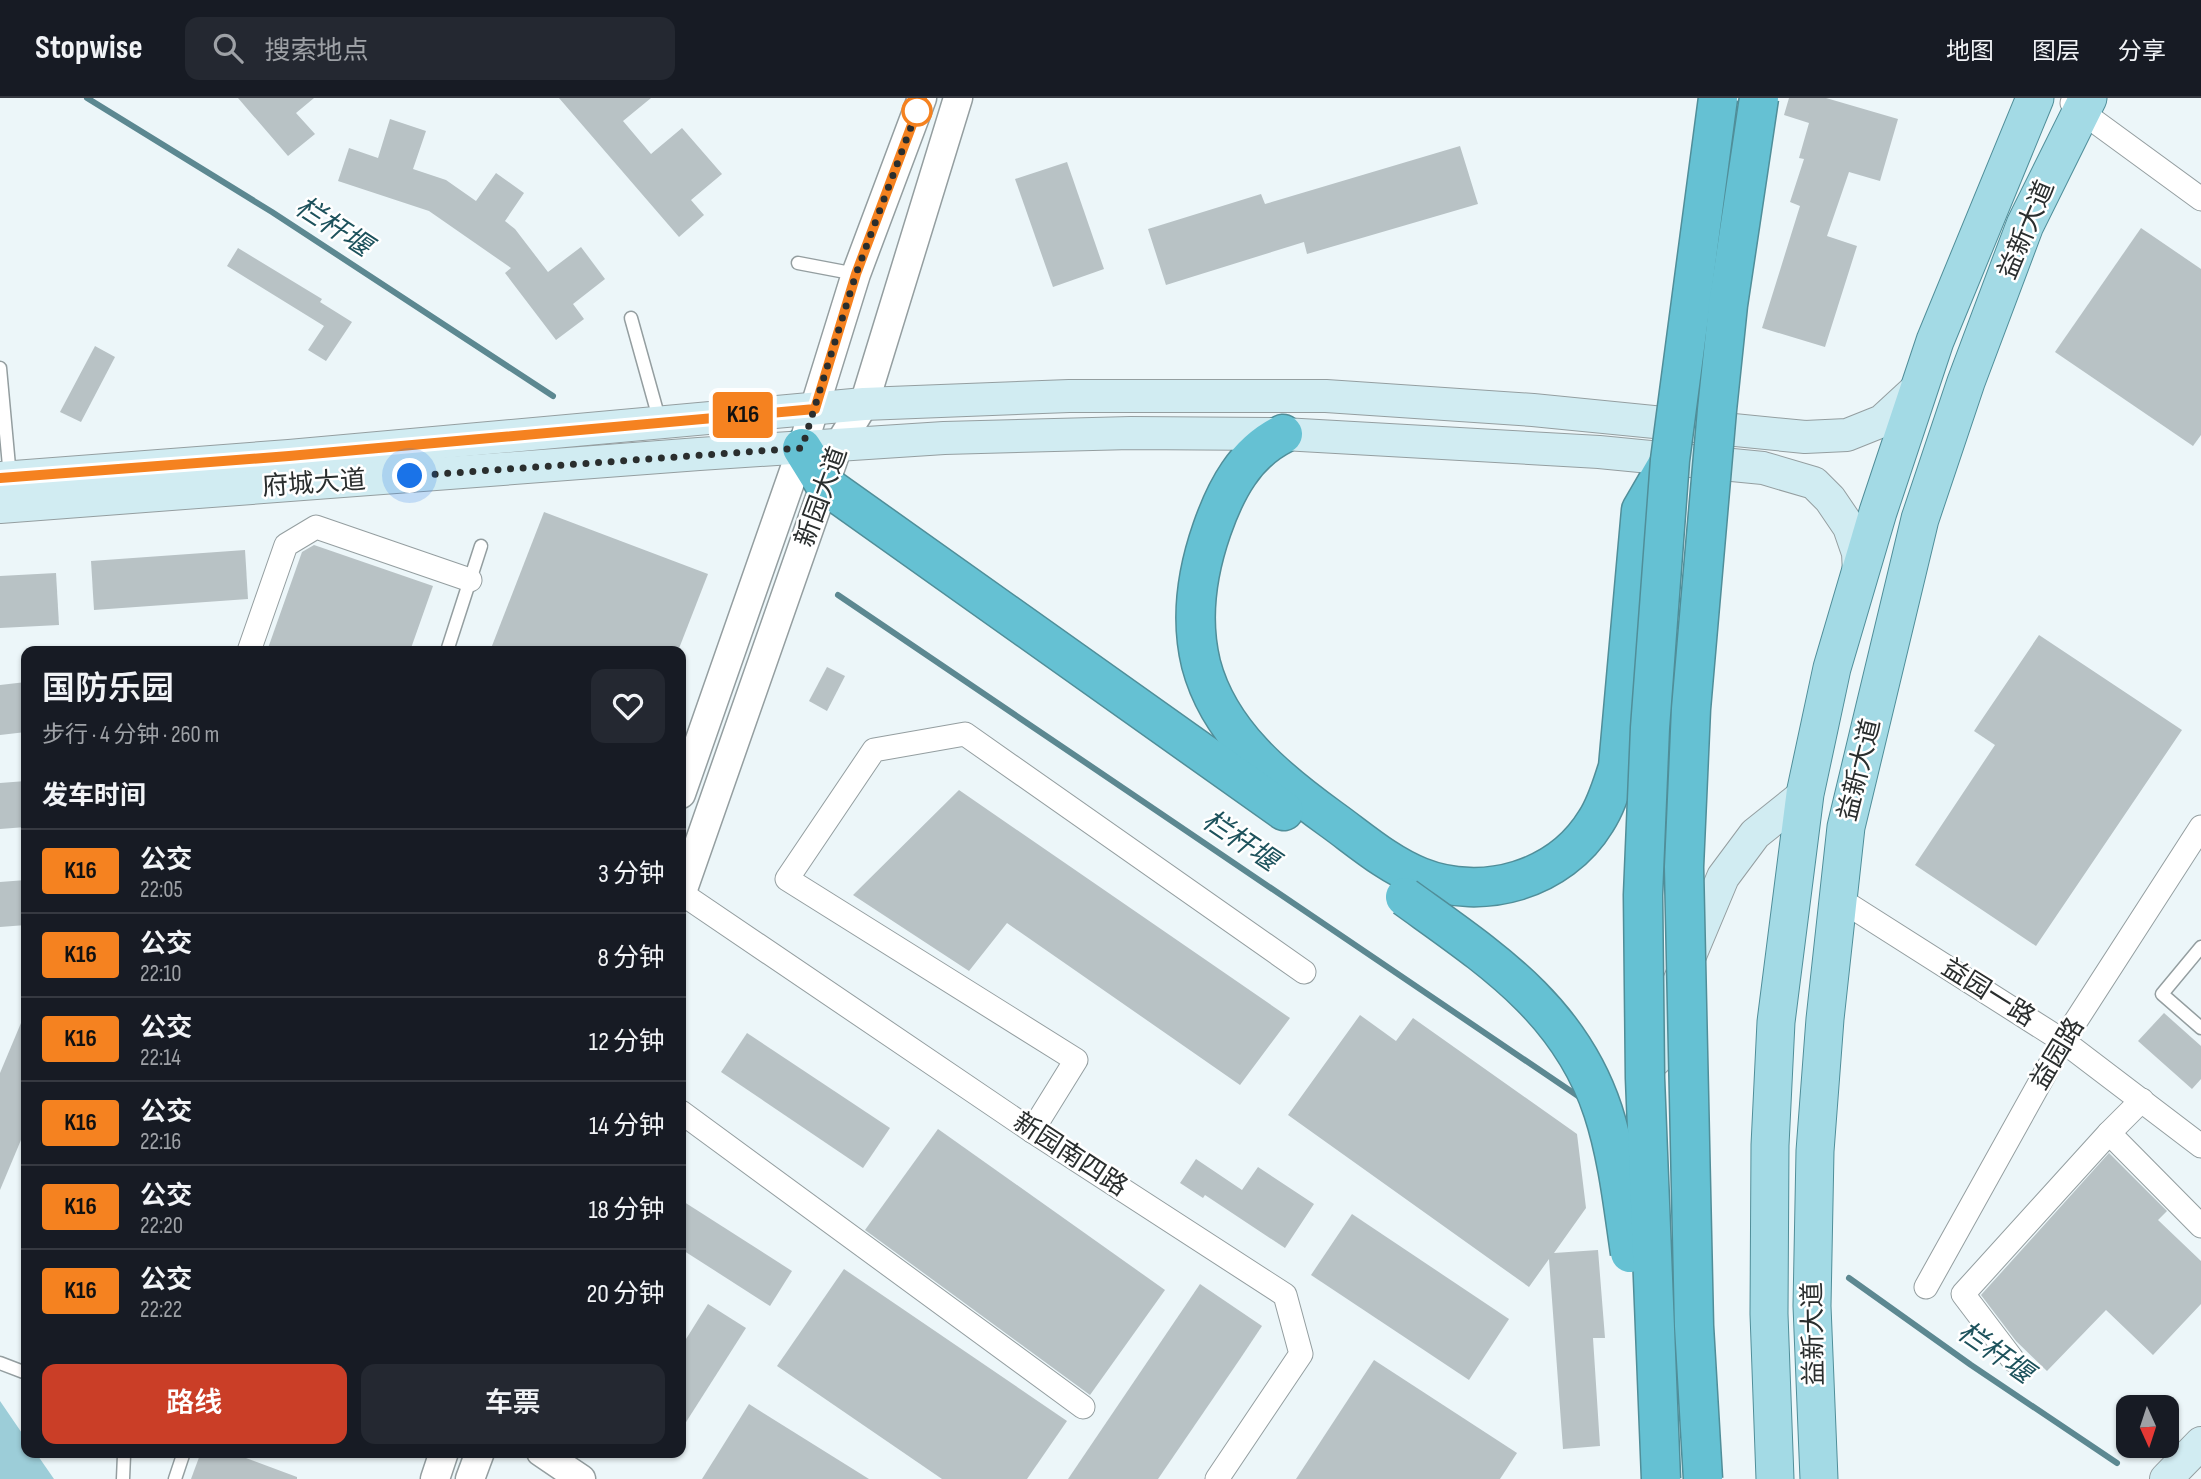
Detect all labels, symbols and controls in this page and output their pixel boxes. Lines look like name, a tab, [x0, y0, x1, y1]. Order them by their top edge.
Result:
search box	[185, 17, 675, 80]
text: Stopwise	[35, 28, 143, 68]
icon: search	[209, 29, 247, 67]
text: 搜索地点	[265, 36, 369, 67]
text: 地图	[1946, 37, 1994, 66]
text: 图层	[2032, 37, 2080, 66]
text: 分享	[2118, 37, 2166, 66]
unlabelled marker	[902, 96, 932, 126]
street label: 益新大道	[1992, 176, 2062, 284]
water label: 栏杆堰	[289, 190, 381, 266]
line badge: K16	[703, 392, 783, 438]
text: K16	[727, 400, 759, 429]
street label: 新园大道	[790, 443, 854, 551]
your location	[392, 458, 427, 493]
street label: 府城大道	[261, 465, 367, 503]
text: 国防乐园	[42, 669, 174, 709]
button: heart	[591, 669, 665, 743]
street label: 益新大道	[1832, 716, 1888, 824]
text: 步行 · 4 分钟 · 260 m	[42, 721, 219, 749]
text: 发车时间	[42, 781, 146, 812]
water label: 栏杆堰	[1196, 804, 1287, 880]
text: 公交	[140, 845, 192, 876]
text: K16	[64, 856, 97, 885]
text: 3 分钟	[598, 859, 665, 890]
text: 22:05	[140, 876, 183, 904]
text: 公交	[140, 929, 192, 960]
text: K16	[64, 940, 97, 969]
text: 8 分钟	[597, 943, 665, 974]
street label: 益园一路	[1936, 952, 2040, 1034]
text: 22:10	[140, 960, 182, 988]
text: 公交	[140, 1013, 192, 1044]
street label: 益园路	[2025, 1013, 2091, 1095]
text: K16	[64, 1024, 97, 1053]
text: 12 分钟	[589, 1027, 665, 1058]
text: 22:14	[140, 1044, 181, 1072]
text: 公交	[140, 1097, 192, 1128]
street label: 新园南四路	[1007, 1107, 1133, 1203]
text: K16	[64, 1108, 97, 1137]
text: 14 分钟	[589, 1111, 665, 1142]
text: 22:16	[140, 1128, 181, 1156]
text: 公交	[140, 1181, 192, 1212]
text: K16	[64, 1192, 97, 1221]
text: 18 分钟	[588, 1195, 665, 1226]
text: 22:20	[140, 1212, 183, 1240]
text: 公交	[140, 1265, 192, 1296]
text: K16	[64, 1276, 97, 1305]
text: 20 分钟	[587, 1279, 665, 1310]
street label: 益新大道	[1798, 1282, 1830, 1386]
text: 22:22	[140, 1296, 182, 1324]
water label: 栏杆堰	[1951, 1315, 2042, 1393]
button: 路线	[42, 1364, 347, 1444]
button: 车票	[361, 1364, 665, 1444]
north arrow	[2116, 1395, 2179, 1458]
map controls	[2116, 1395, 2179, 1458]

